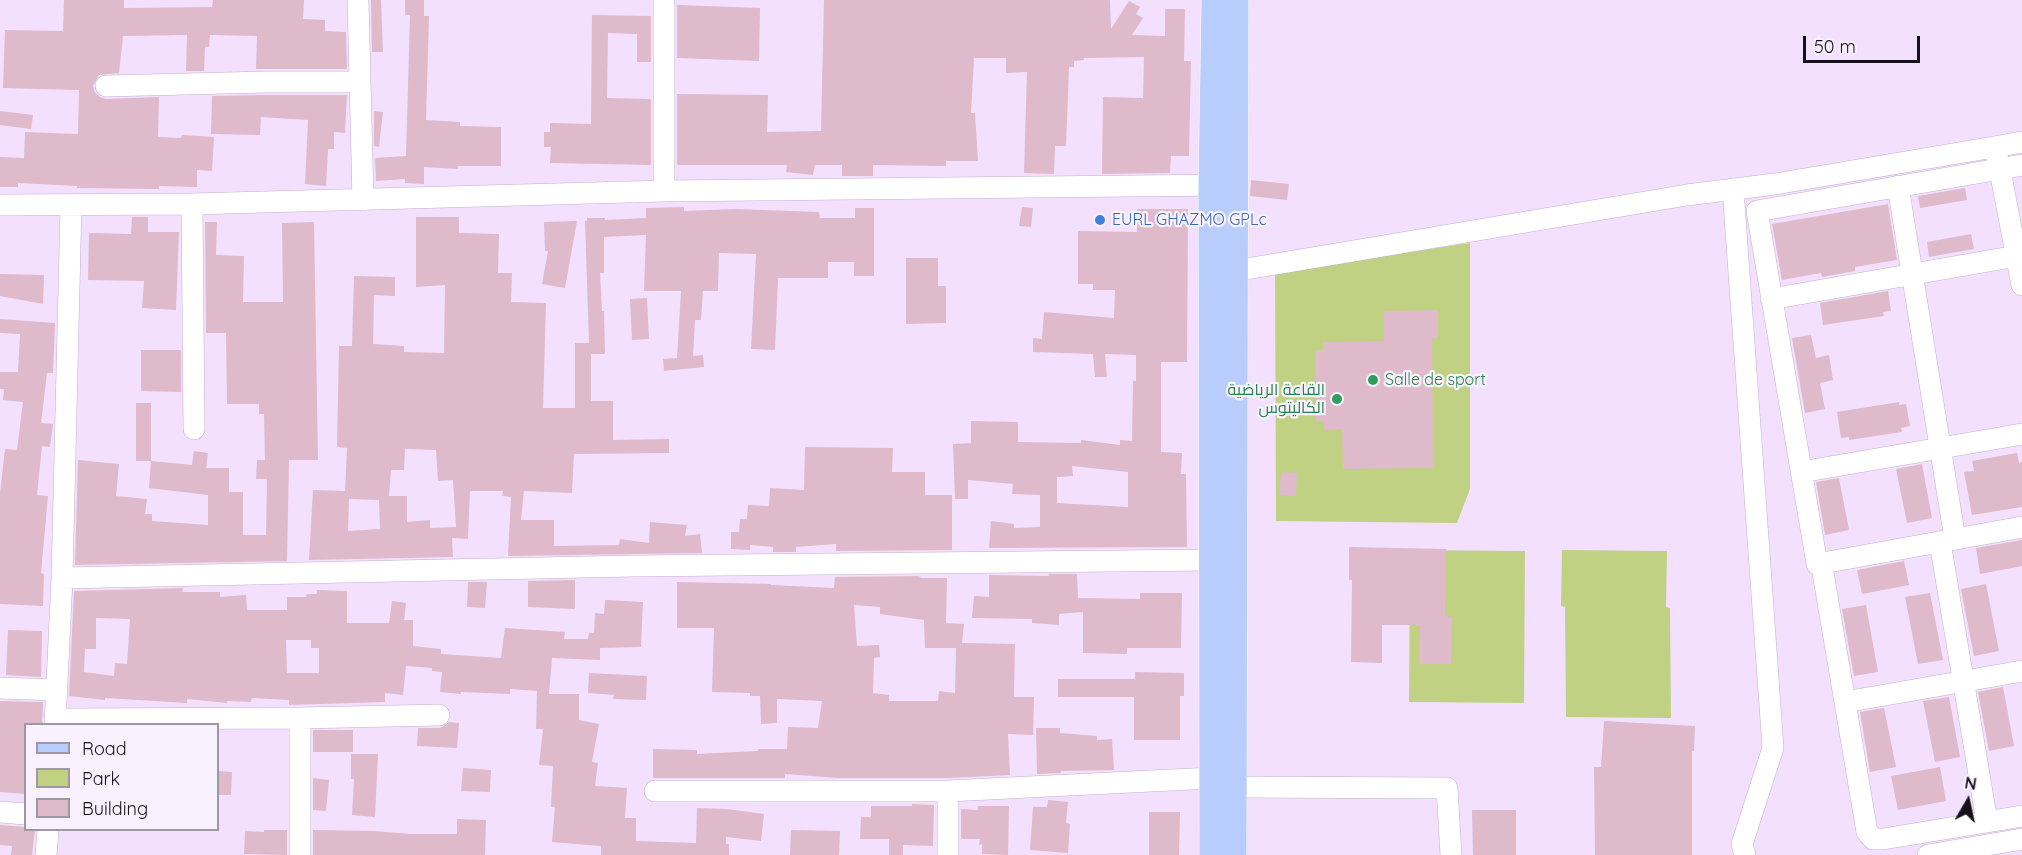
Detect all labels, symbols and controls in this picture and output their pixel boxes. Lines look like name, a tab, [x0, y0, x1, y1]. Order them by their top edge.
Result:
scale bar	[1806, 24, 1923, 62]
text: 50 m	[1814, 35, 1856, 58]
place label: EURL GHAZMO GPLc	[1112, 210, 1267, 230]
marker: EURL GHAZMO GPLc	[1093, 213, 1107, 227]
place label: Salle de sport	[1385, 370, 1486, 390]
marker: Salle de sport	[1366, 373, 1380, 387]
place label: القاعة الرياضية الكاليتوس	[1227, 380, 1325, 418]
marker: القاعة الرياضية الكاليتوس	[1330, 392, 1344, 406]
legend	[24, 723, 219, 831]
text: Road	[82, 737, 127, 760]
text: Park	[82, 767, 120, 790]
north arrow	[1938, 771, 1998, 831]
text: N	[1963, 772, 1978, 794]
text: Building	[82, 797, 148, 820]

